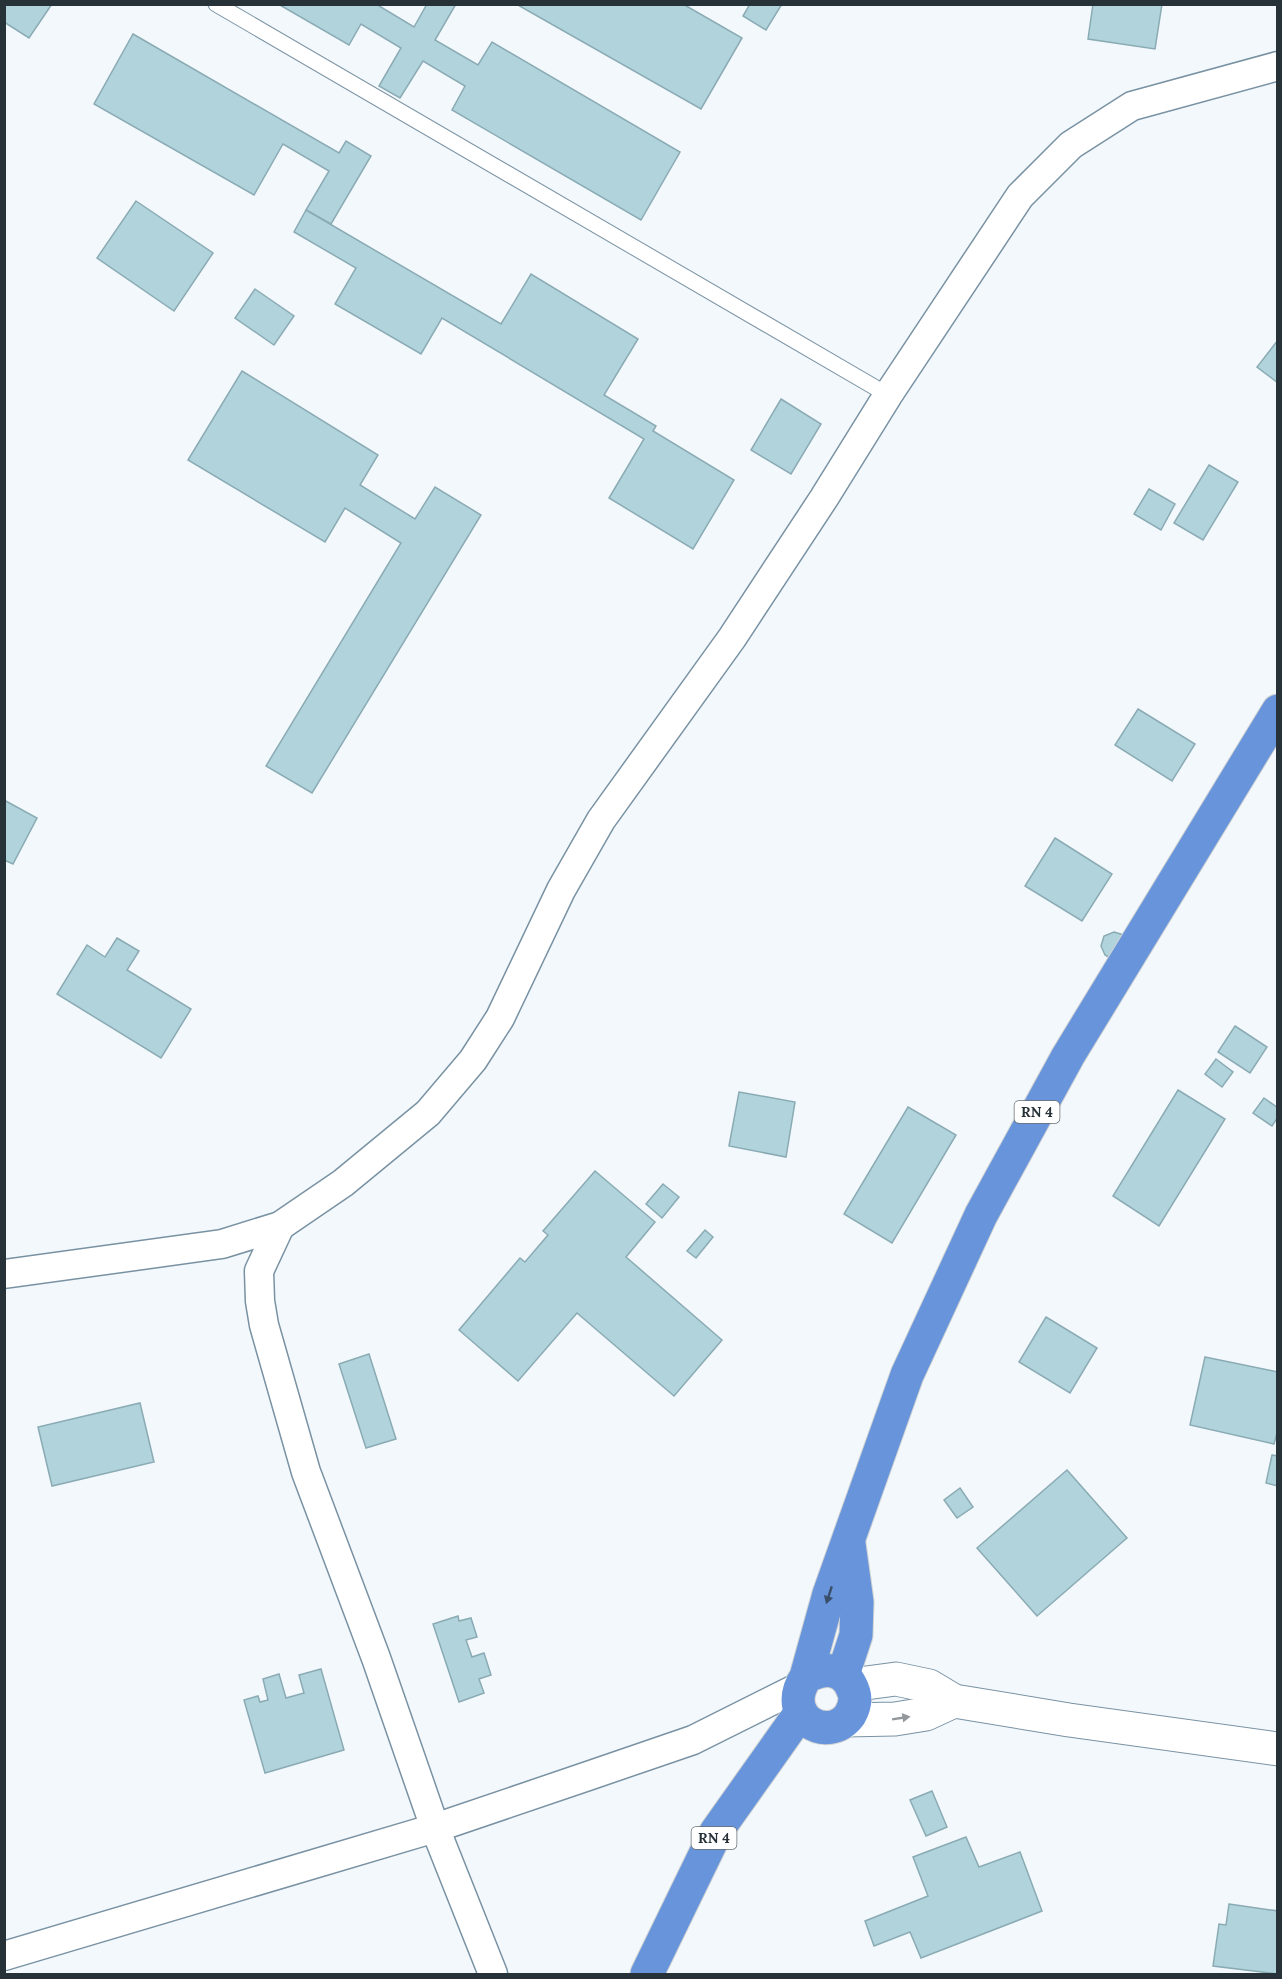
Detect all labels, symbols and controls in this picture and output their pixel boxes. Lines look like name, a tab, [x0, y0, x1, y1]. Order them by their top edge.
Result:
road number: RN 4	[1014, 1101, 1060, 1123]
one-way arrow	[824, 1586, 834, 1604]
one-way arrow	[892, 1713, 911, 1722]
road number: RN 4	[692, 1827, 736, 1849]

